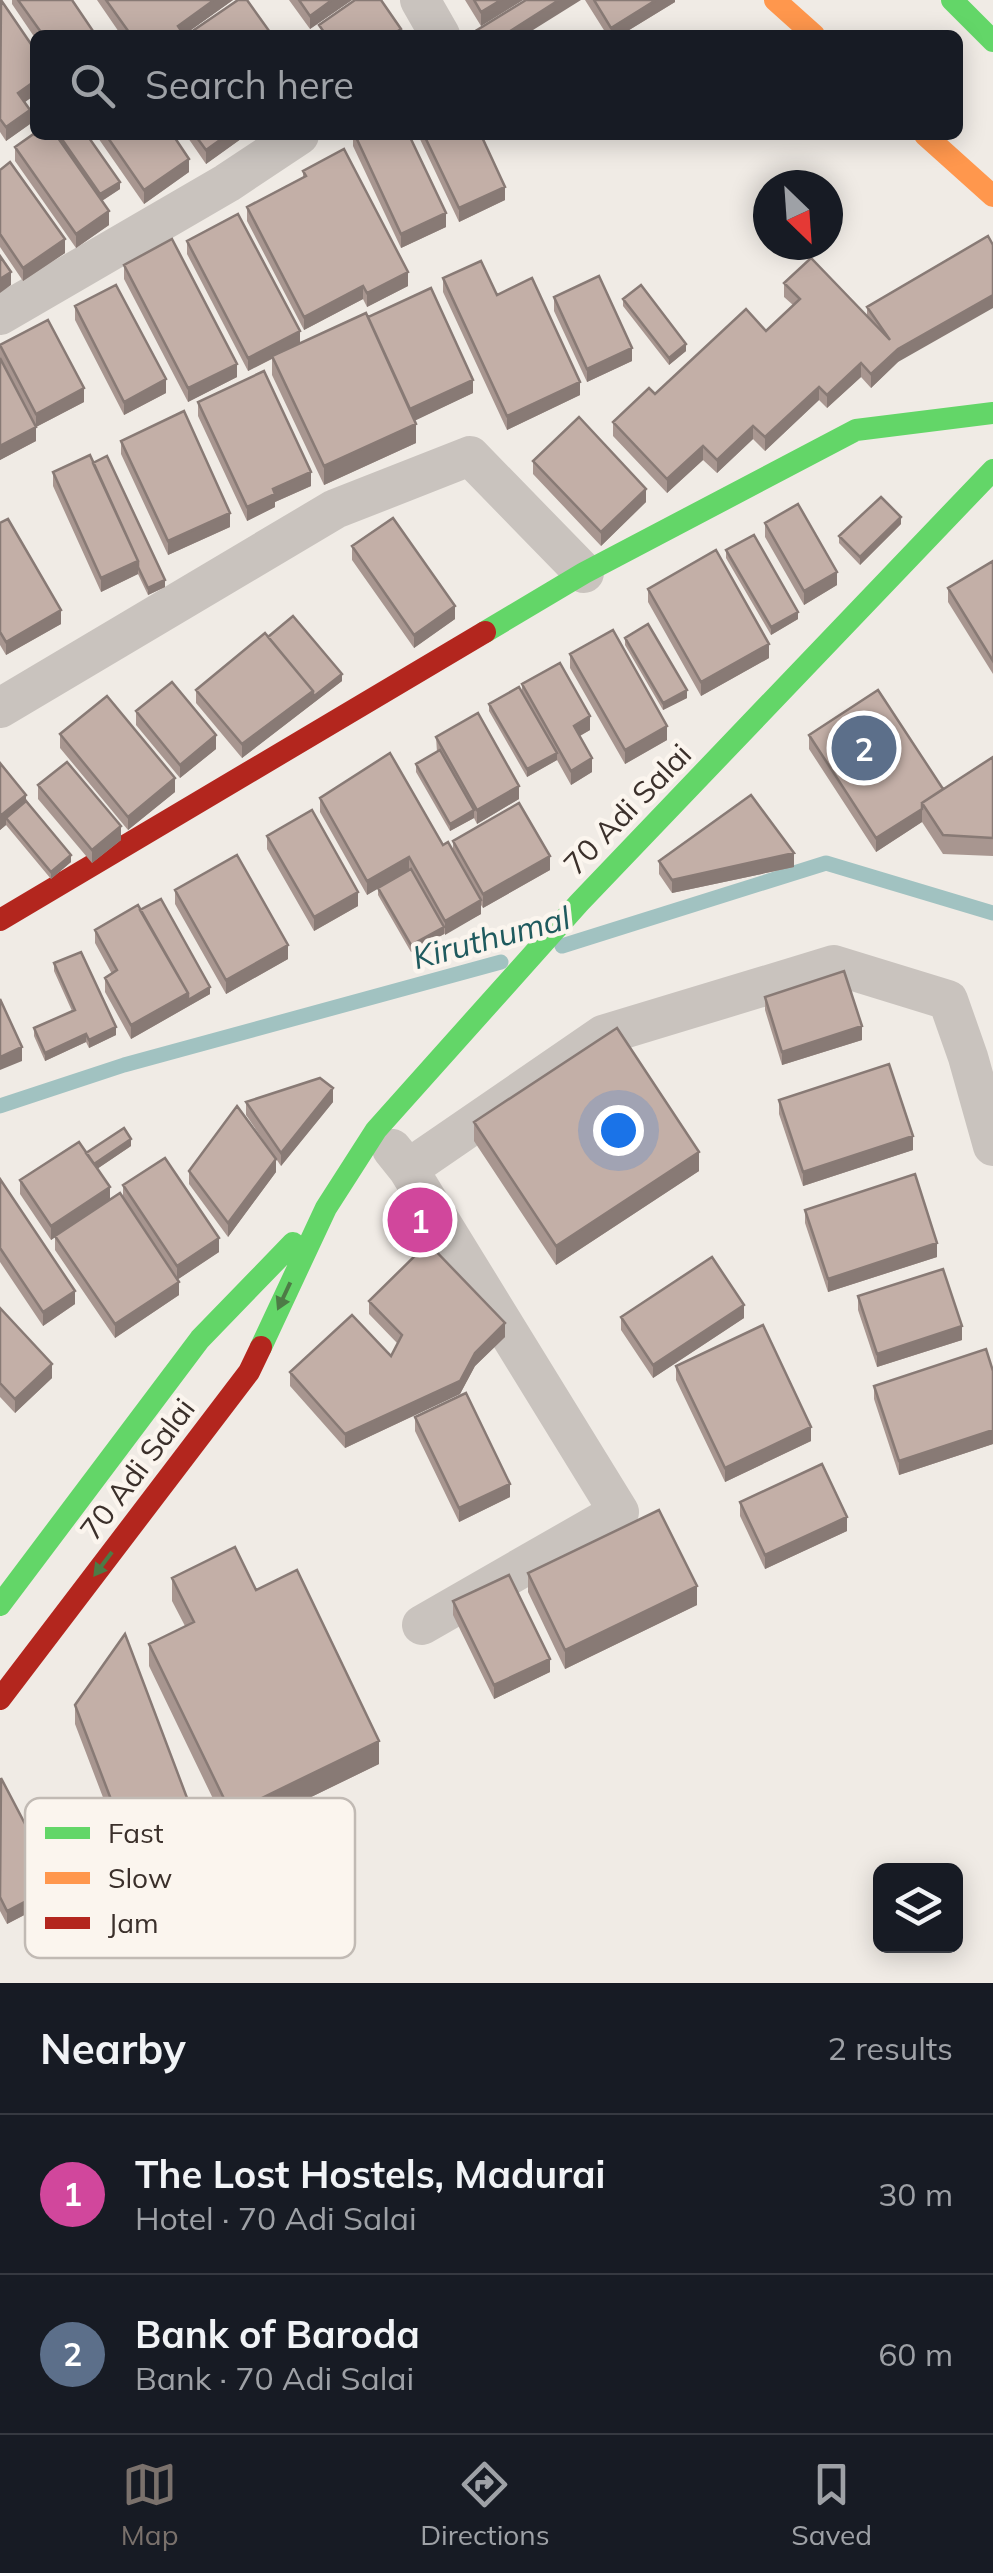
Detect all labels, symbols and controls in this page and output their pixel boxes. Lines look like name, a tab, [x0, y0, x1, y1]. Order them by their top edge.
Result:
search box	[30, 30, 963, 140]
icon: search	[65, 58, 120, 113]
text: Search here	[145, 61, 354, 109]
north arrow	[753, 170, 843, 260]
pin: 2	[832, 710, 896, 786]
street label: 70 Adi Salai	[555, 735, 699, 883]
water label: Kiruthumal	[408, 897, 574, 977]
your location	[593, 1105, 644, 1156]
pin: 1	[388, 1182, 452, 1258]
one-way arrow	[276, 1282, 293, 1311]
street label: 70 Adi Salai	[71, 1391, 203, 1547]
one-way arrow	[93, 1551, 113, 1577]
legend	[25, 1798, 355, 1958]
text: Fast	[108, 1815, 164, 1850]
text: Slow	[108, 1860, 172, 1895]
map controls	[873, 1863, 963, 1953]
button: layers	[873, 1863, 963, 1953]
text: Jam	[108, 1905, 159, 1940]
text: Nearby	[40, 2022, 186, 2075]
text: 2 results	[828, 2028, 953, 2068]
text: The Lost Hostels, Madurai	[135, 2150, 605, 2198]
text: 1	[63, 2174, 82, 2214]
text: 30 m	[878, 2174, 953, 2214]
text: Hotel · 70 Adi Salai	[135, 2198, 417, 2238]
text: Bank of Baroda	[135, 2310, 420, 2358]
text: 2	[63, 2334, 82, 2374]
text: 60 m	[878, 2334, 953, 2374]
text: Bank · 70 Adi Salai	[135, 2358, 414, 2398]
tab: Map	[121, 2457, 178, 2552]
tab: Directions	[420, 2457, 550, 2552]
tab: Saved	[791, 2457, 872, 2552]

